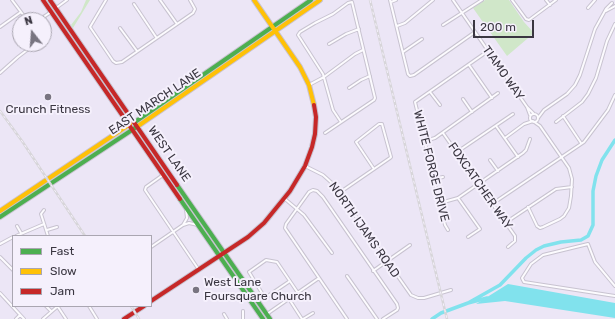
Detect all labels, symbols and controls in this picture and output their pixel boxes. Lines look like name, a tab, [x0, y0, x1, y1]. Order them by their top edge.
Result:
north arrow	[12, 12, 52, 52]
scale bar	[475, 12, 536, 38]
text: N	[23, 14, 34, 28]
text: 200 m	[480, 20, 516, 34]
street label: TIAMO WAY	[479, 43, 527, 103]
street label: EAST MARCH LANE	[106, 66, 204, 138]
marker: Crunch Fitness	[43, 92, 53, 102]
place label: Crunch Fitness	[6, 103, 90, 117]
street label: WHITE FORGE DRIVE	[410, 109, 452, 223]
street label: WEST LANE	[145, 123, 193, 185]
street label: FOXCATCHER WAY	[445, 140, 515, 232]
street label: NORTH IJAMS ROAD	[326, 179, 402, 281]
legend	[12, 235, 152, 307]
text: Fast	[50, 244, 74, 258]
text: Slow	[50, 264, 77, 278]
place label: West Lane Foursquare Church	[204, 276, 312, 304]
text: Jam	[50, 284, 75, 298]
marker: West Lane Foursquare Church	[191, 285, 201, 295]

